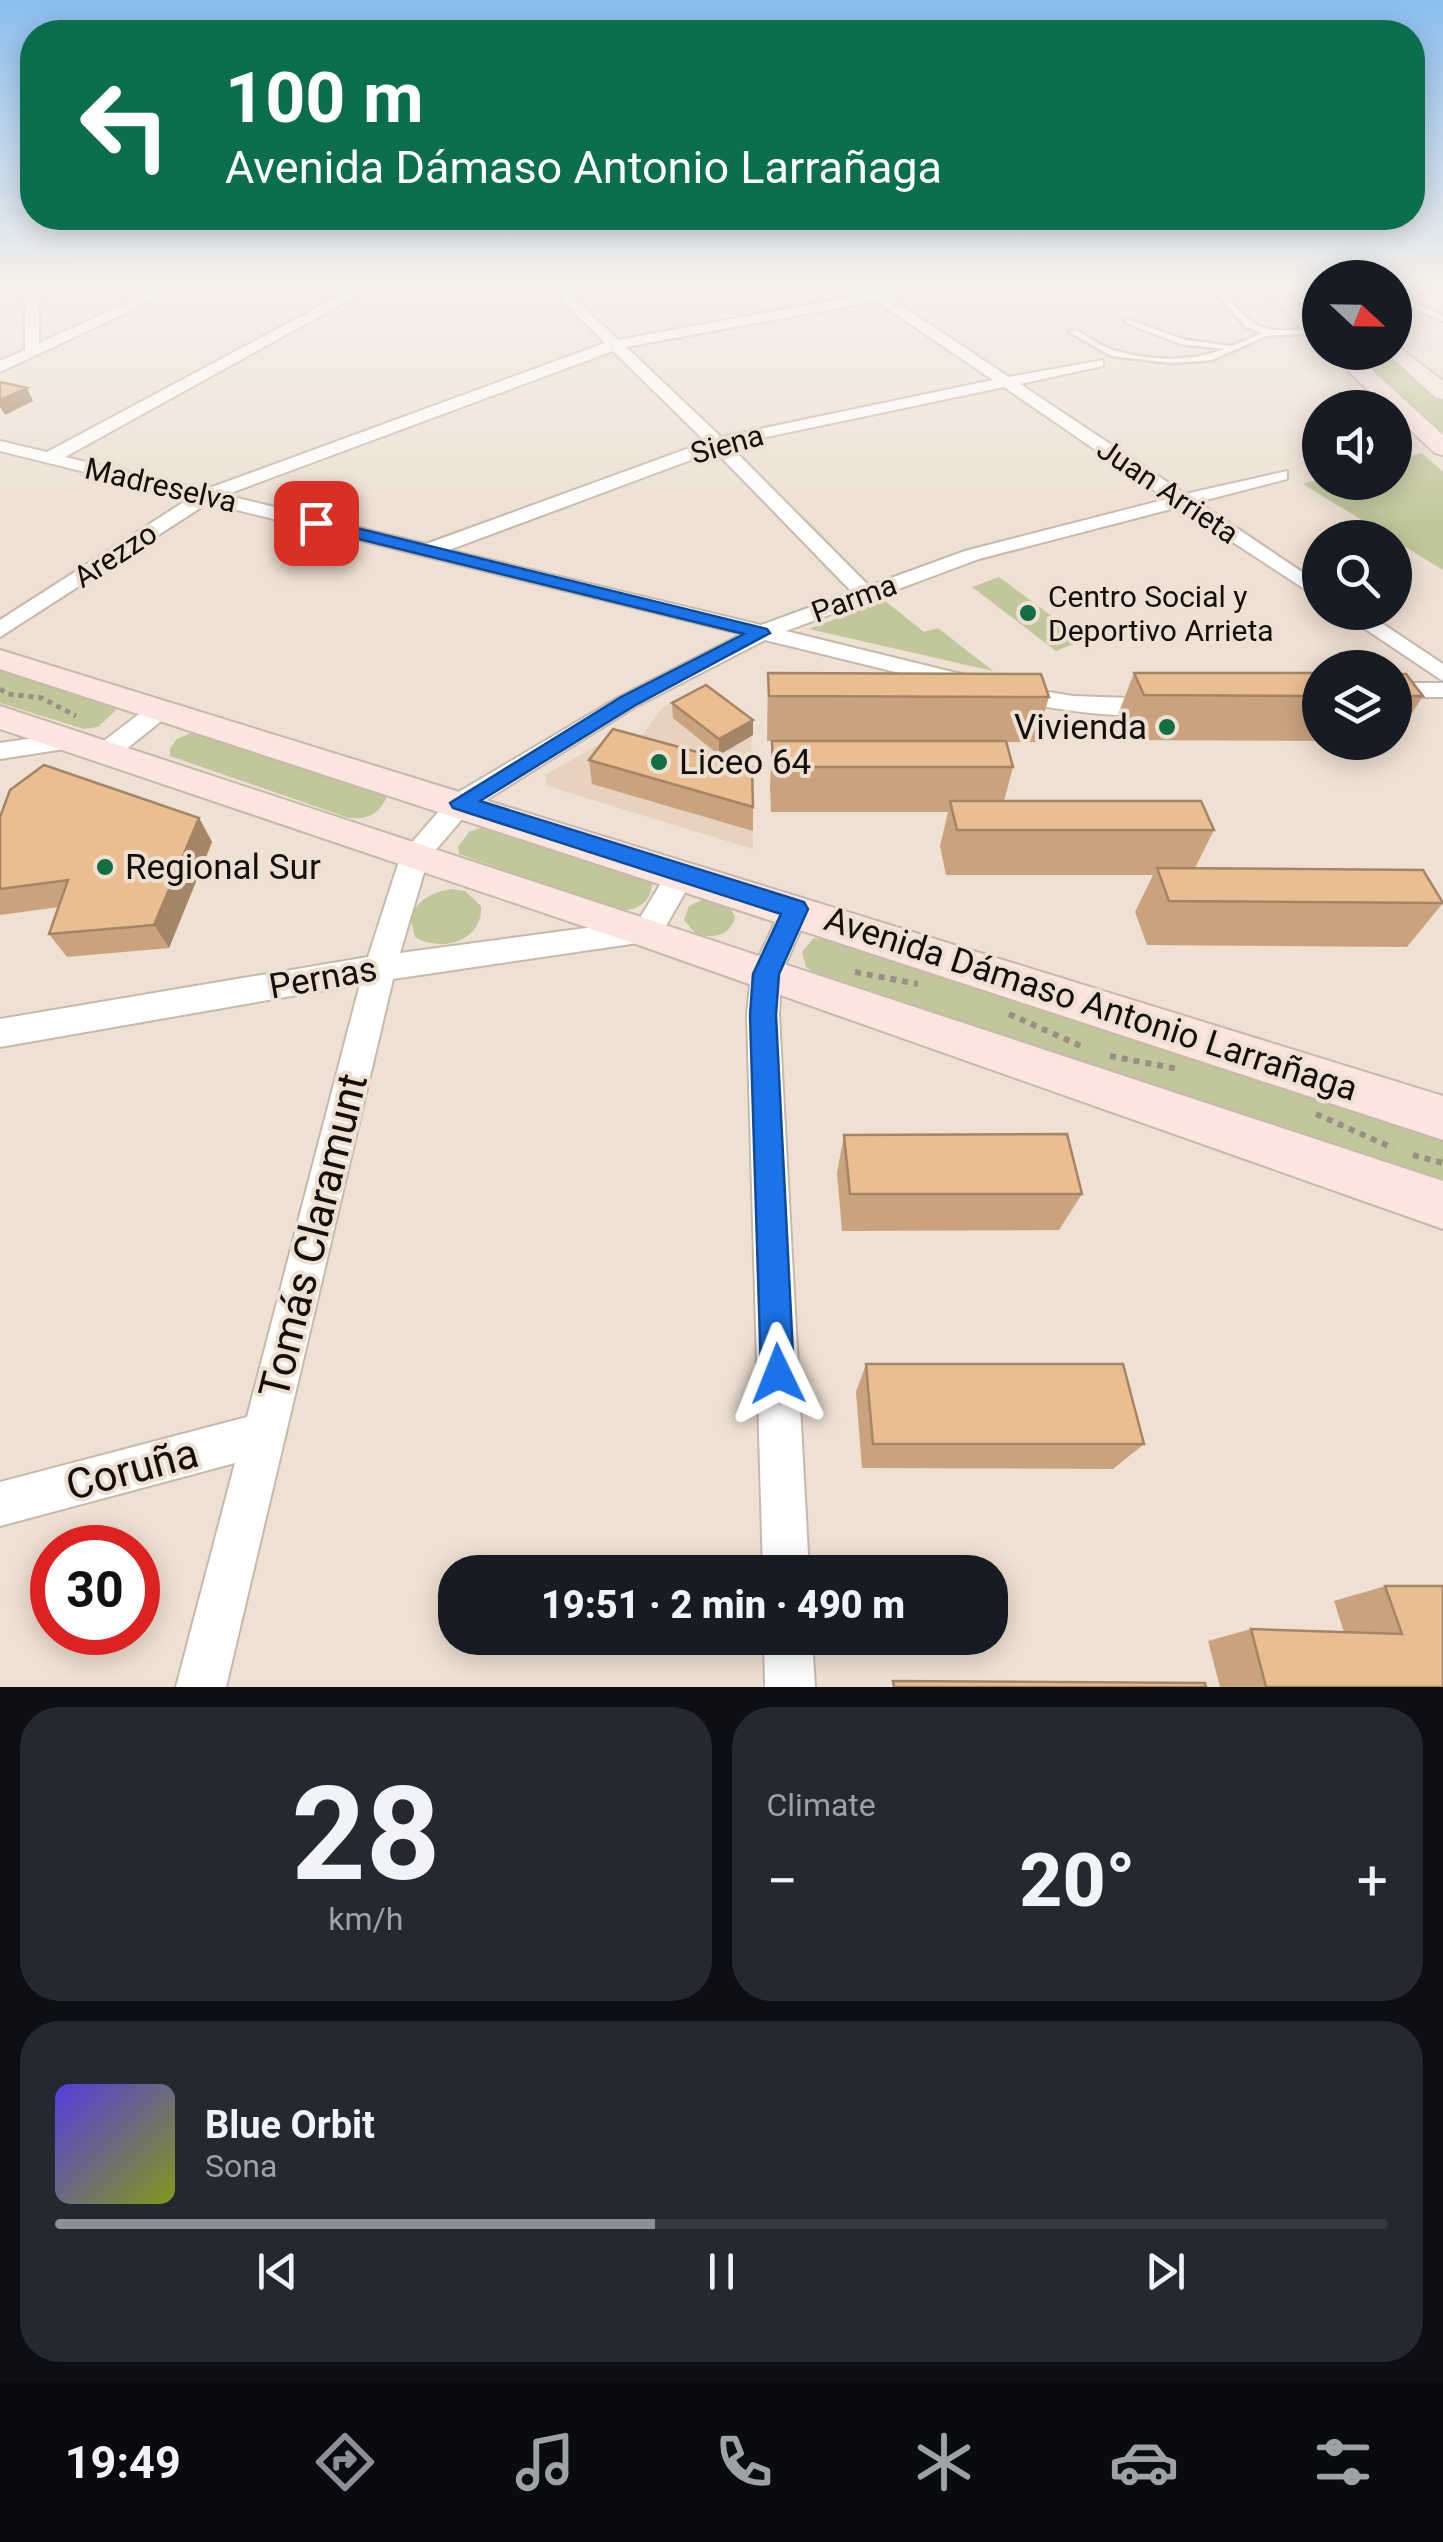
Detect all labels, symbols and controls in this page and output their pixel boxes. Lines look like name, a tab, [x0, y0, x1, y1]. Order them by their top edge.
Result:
text: 100 m	[225, 57, 424, 139]
icon: left	[60, 60, 190, 190]
text: Avenida Dámaso Antonio Larrañaga	[225, 141, 942, 194]
north arrow	[1302, 260, 1412, 370]
map controls	[1302, 260, 1412, 760]
button: sound	[1302, 390, 1412, 500]
street label: Siena	[687, 417, 767, 471]
street label: Juan Arrieta	[1091, 431, 1245, 551]
street label: Madreselva	[82, 451, 240, 519]
pin	[274, 481, 359, 566]
icon: arrive	[289, 496, 344, 551]
street label: Arezzo	[67, 515, 163, 595]
button: search	[1302, 520, 1412, 630]
street label: Parma	[807, 567, 901, 629]
place label: Centro Social y Deportivo Arrieta	[1048, 579, 1274, 648]
marker: Centro Social y Deportivo Arrieta	[1017, 602, 1039, 624]
button: layers	[1302, 650, 1412, 760]
place label: Vivienda	[1014, 707, 1147, 748]
marker: Vivienda	[1156, 716, 1178, 738]
place label: Liceo 64	[679, 742, 811, 783]
marker: Liceo 64	[648, 751, 670, 773]
place label: Regional Sur	[125, 847, 321, 888]
marker: Regional Sur	[94, 856, 116, 878]
street label: Avenida Dámaso Antonio Larrañaga	[819, 898, 1363, 1110]
street label: Pernas	[266, 948, 380, 1008]
street label: Tomás Claramunt	[249, 1069, 377, 1403]
position arrow	[726, 1322, 830, 1426]
street label: Coruña	[61, 1428, 203, 1510]
speed limit sign: 30	[30, 1525, 160, 1655]
text: 19:51 · 2 min · 490 m	[541, 1583, 905, 1627]
text: 28	[291, 1758, 440, 1911]
text: Climate	[767, 1786, 876, 1824]
text: 20°	[1019, 1836, 1135, 1924]
text: −	[767, 1849, 798, 1913]
text: +	[1357, 1849, 1388, 1913]
text: km/h	[328, 1900, 403, 1938]
text: Blue Orbit	[205, 2103, 375, 2147]
text: Sona	[205, 2147, 277, 2185]
icon: previous	[250, 2244, 305, 2299]
icon: pause	[694, 2244, 749, 2299]
icon: next	[1138, 2244, 1193, 2299]
icon: directions	[310, 2427, 380, 2497]
icon: music	[510, 2427, 580, 2497]
icon: phone	[709, 2427, 779, 2497]
icon: climate	[909, 2427, 979, 2497]
icon: car	[1109, 2427, 1179, 2497]
icon: filters	[1308, 2427, 1378, 2497]
text: 19:49	[65, 2436, 181, 2489]

